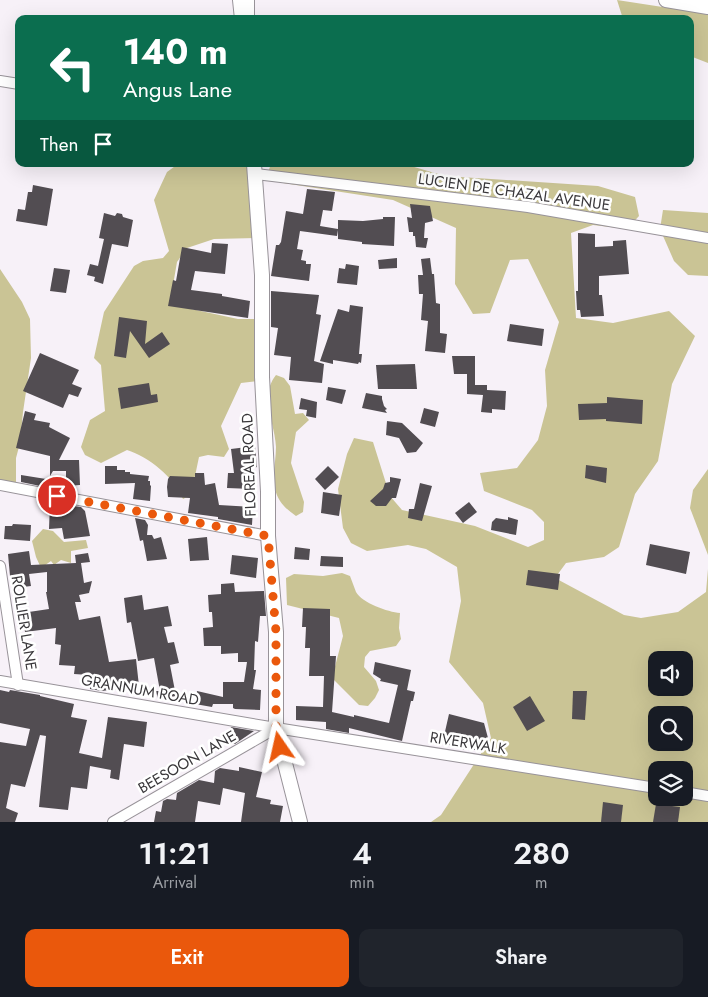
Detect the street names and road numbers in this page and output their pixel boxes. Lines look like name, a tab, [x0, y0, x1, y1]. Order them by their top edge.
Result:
street label: LUCIEN DE CHAZAL AVENUE	[417, 168, 611, 216]
street label: FLOREAL ROAD	[236, 413, 262, 517]
street label: ROLLIER LANE	[6, 574, 42, 672]
street label: GRANNUM ROAD	[79, 669, 201, 711]
street label: BEESOON LANE	[134, 725, 240, 799]
street label: RIVERWALK	[428, 726, 508, 760]

